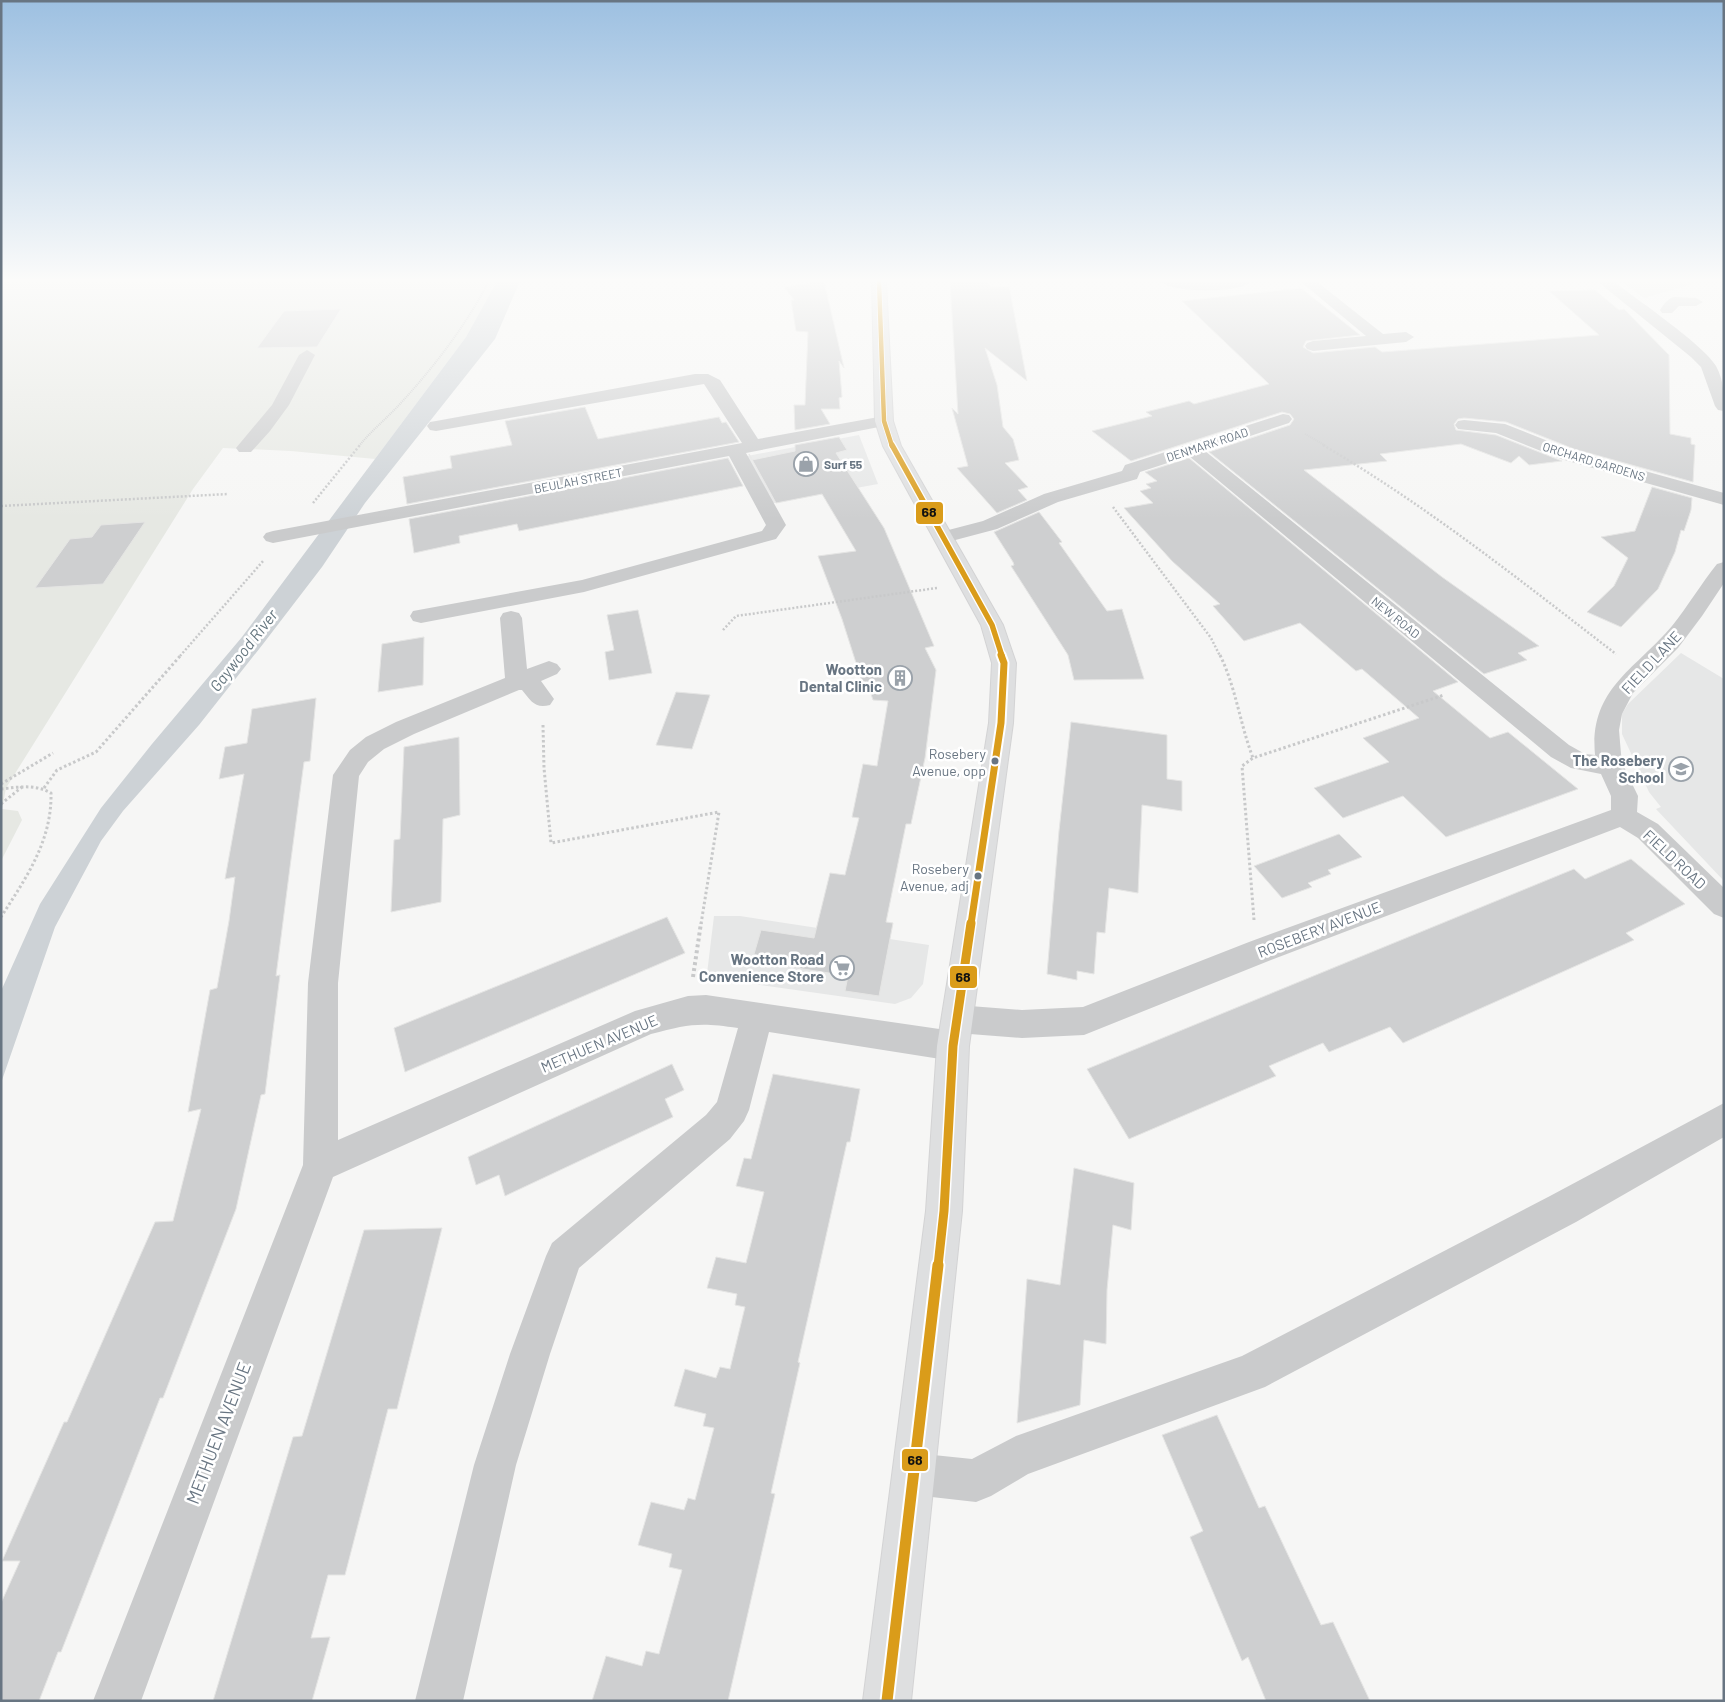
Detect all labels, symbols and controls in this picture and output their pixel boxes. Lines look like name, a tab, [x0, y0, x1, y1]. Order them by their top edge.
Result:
street label: DENMARK ROAD	[1164, 424, 1250, 464]
street label: ORCHARD GARDENS	[1541, 439, 1647, 483]
shop icon: Surf 55	[793, 451, 819, 477]
place label: Surf 55	[824, 457, 863, 471]
street label: BEULAH STREET	[533, 465, 624, 495]
line badge: 68	[915, 501, 944, 525]
text: 68	[921, 503, 937, 520]
street label: NEW ROAD	[1369, 593, 1423, 641]
water label: Gaywood River	[205, 604, 282, 695]
street label: FIELD LANE	[1617, 627, 1685, 697]
place label: Wootton Dental Clinic	[799, 660, 882, 695]
building icon: Wootton Dental Clinic	[887, 665, 913, 691]
place label: Rosebery Avenue, opp	[912, 745, 987, 779]
place label: The Rosebery School	[1573, 751, 1664, 786]
marker: Rosebery Avenue, opp	[990, 756, 1000, 766]
school or university icon: The Rosebery School	[1668, 756, 1694, 782]
street label: FIELD ROAD	[1640, 825, 1710, 893]
place label: Rosebery Avenue, adj	[900, 860, 970, 894]
marker: Rosebery Avenue, adj	[973, 871, 983, 881]
street label: ROSEBERY AVENUE	[1255, 897, 1383, 961]
place label: Wootton Road Convenience Store	[699, 950, 824, 985]
supermarket icon: Wootton Road Convenience Store	[829, 955, 855, 981]
line badge: 68	[949, 965, 978, 989]
text: 68	[955, 968, 971, 985]
street label: METHUEN AVENUE	[538, 1010, 660, 1076]
street label: METHUEN AVENUE	[181, 1359, 255, 1507]
line badge: 68	[901, 1448, 929, 1472]
text: 68	[907, 1451, 923, 1468]

